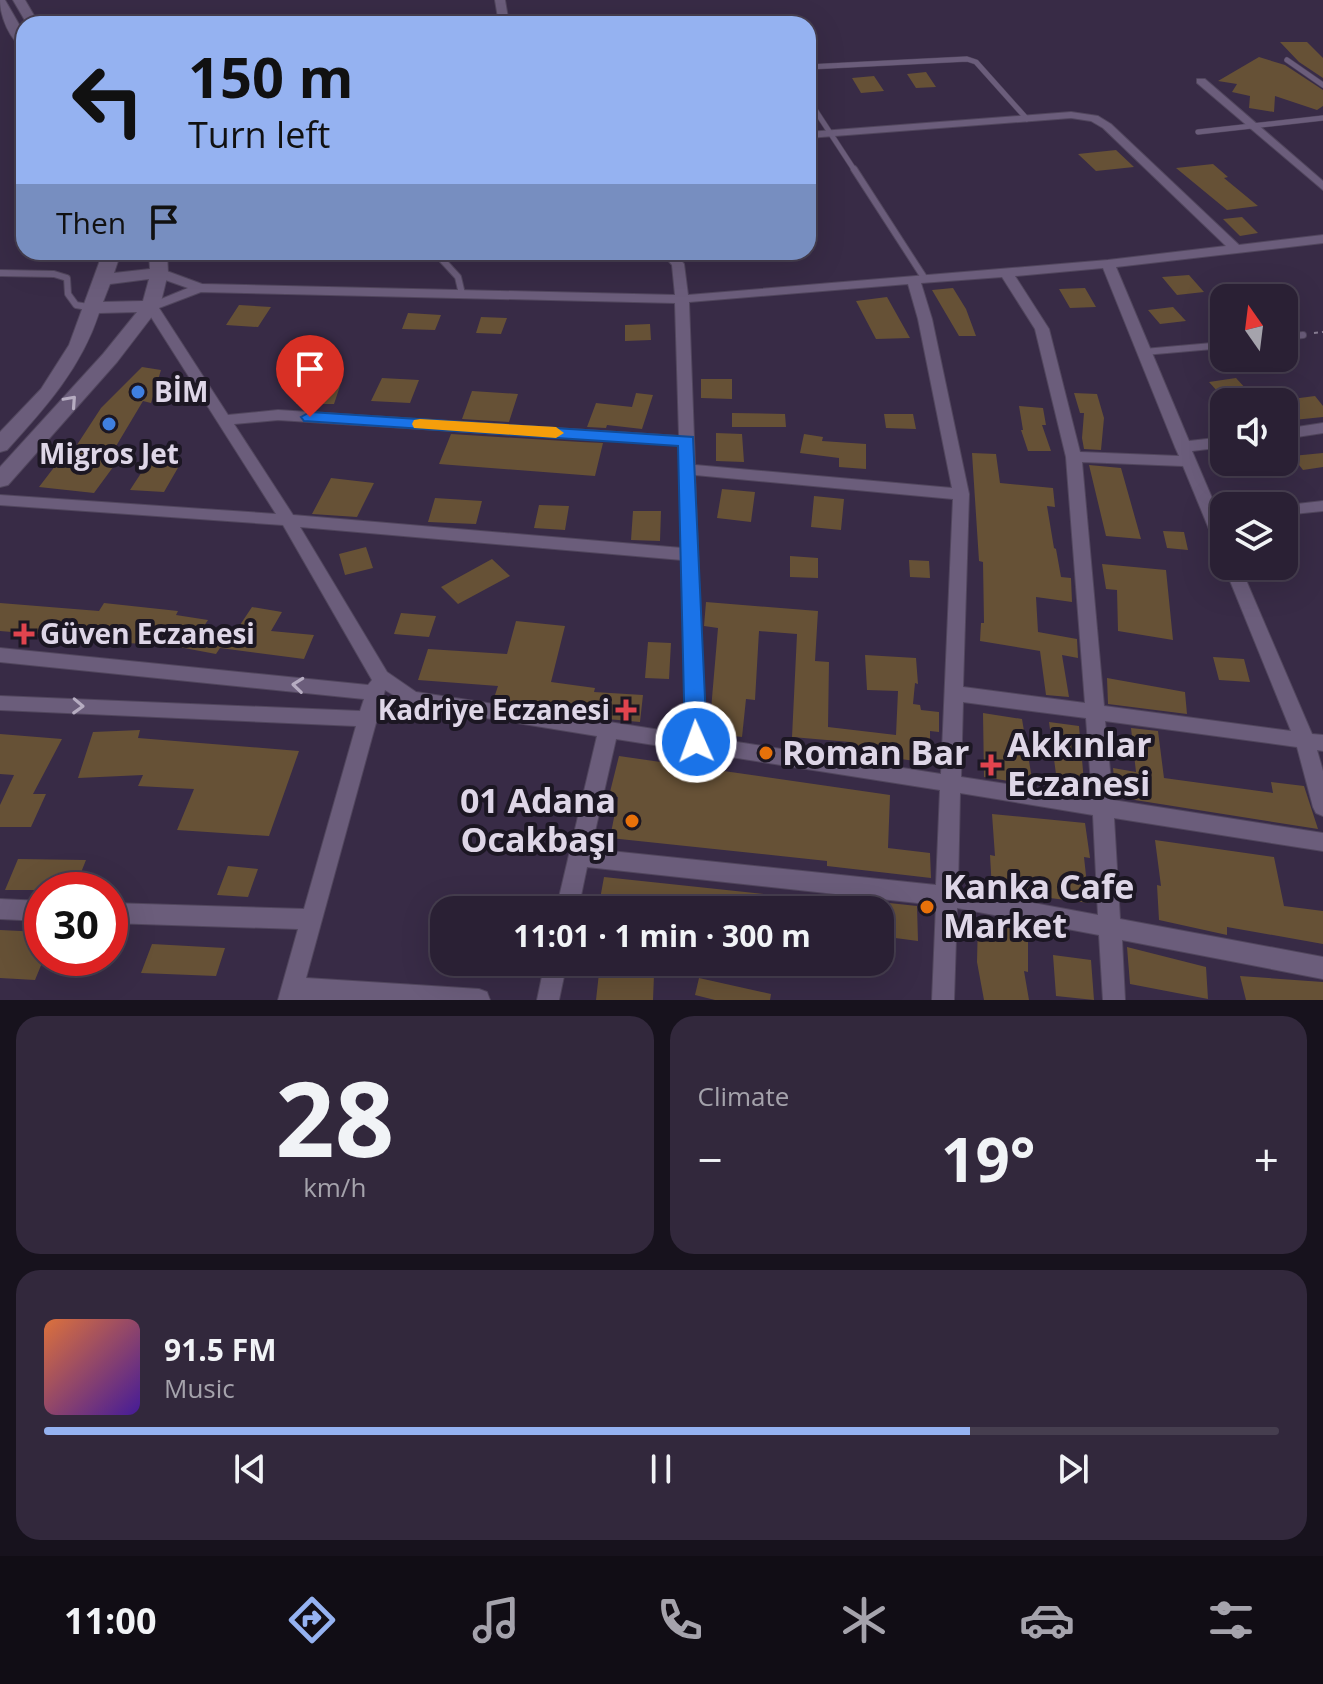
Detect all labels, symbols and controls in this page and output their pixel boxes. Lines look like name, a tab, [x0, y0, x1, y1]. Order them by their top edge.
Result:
text: 150 m	[188, 38, 354, 114]
icon: left	[56, 48, 160, 152]
text: Turn left	[188, 110, 330, 159]
icon: arrive	[142, 200, 186, 244]
text: Then	[56, 202, 126, 243]
north arrow	[1210, 284, 1298, 372]
map controls	[1210, 284, 1298, 580]
pin	[276, 335, 344, 417]
icon: arrive	[288, 347, 332, 391]
place label: BİM	[154, 372, 208, 410]
marker: BİM	[129, 383, 147, 401]
button: sound	[1210, 388, 1298, 476]
one-way arrow	[62, 396, 76, 411]
marker: Migros Jet	[100, 415, 118, 433]
place label: Migros Jet	[39, 434, 179, 472]
button: layers	[1210, 492, 1298, 580]
place label: Güven Eczanesi	[40, 614, 255, 652]
marker: Güven Eczanesi	[15, 625, 33, 643]
one-way arrow	[291, 677, 304, 694]
place label: Kadriye Eczanesi	[378, 690, 610, 728]
one-way arrow	[72, 698, 85, 715]
position arrow	[654, 700, 738, 784]
marker: Kadriye Eczanesi	[617, 701, 635, 719]
place label: Akkınlar Eczanesi	[1007, 721, 1152, 806]
place label: Roman Bar	[782, 729, 969, 775]
marker: Roman Bar	[757, 744, 775, 762]
marker: Akkınlar Eczanesi	[982, 756, 1000, 774]
place label: 01 Adana Ocakbaşı	[460, 777, 616, 862]
marker: 01 Adana Ocakbaşı	[623, 812, 641, 830]
place label: Kanka Cafe Market	[943, 863, 1134, 948]
speed limit sign: 30	[24, 872, 128, 976]
marker: Kanka Cafe Market	[918, 898, 936, 916]
text: 11:01 · 1 min · 300 m	[513, 915, 811, 956]
text: 28	[275, 1046, 394, 1187]
text: Climate	[698, 1078, 789, 1114]
text: 19°	[941, 1118, 1035, 1200]
text: −	[698, 1129, 723, 1189]
text: +	[1254, 1129, 1279, 1189]
text: km/h	[303, 1169, 366, 1205]
text: 91.5 FM	[164, 1329, 277, 1370]
text: Music	[164, 1370, 235, 1406]
icon: previous	[228, 1447, 272, 1491]
icon: pause	[639, 1447, 683, 1491]
icon: next	[1051, 1447, 1095, 1491]
icon: directions	[284, 1592, 340, 1648]
icon: music	[468, 1592, 524, 1648]
icon: phone	[652, 1592, 708, 1648]
icon: climate	[836, 1592, 892, 1648]
icon: car	[1019, 1592, 1075, 1648]
icon: filters	[1203, 1592, 1259, 1648]
text: 11:00	[64, 1596, 156, 1645]

